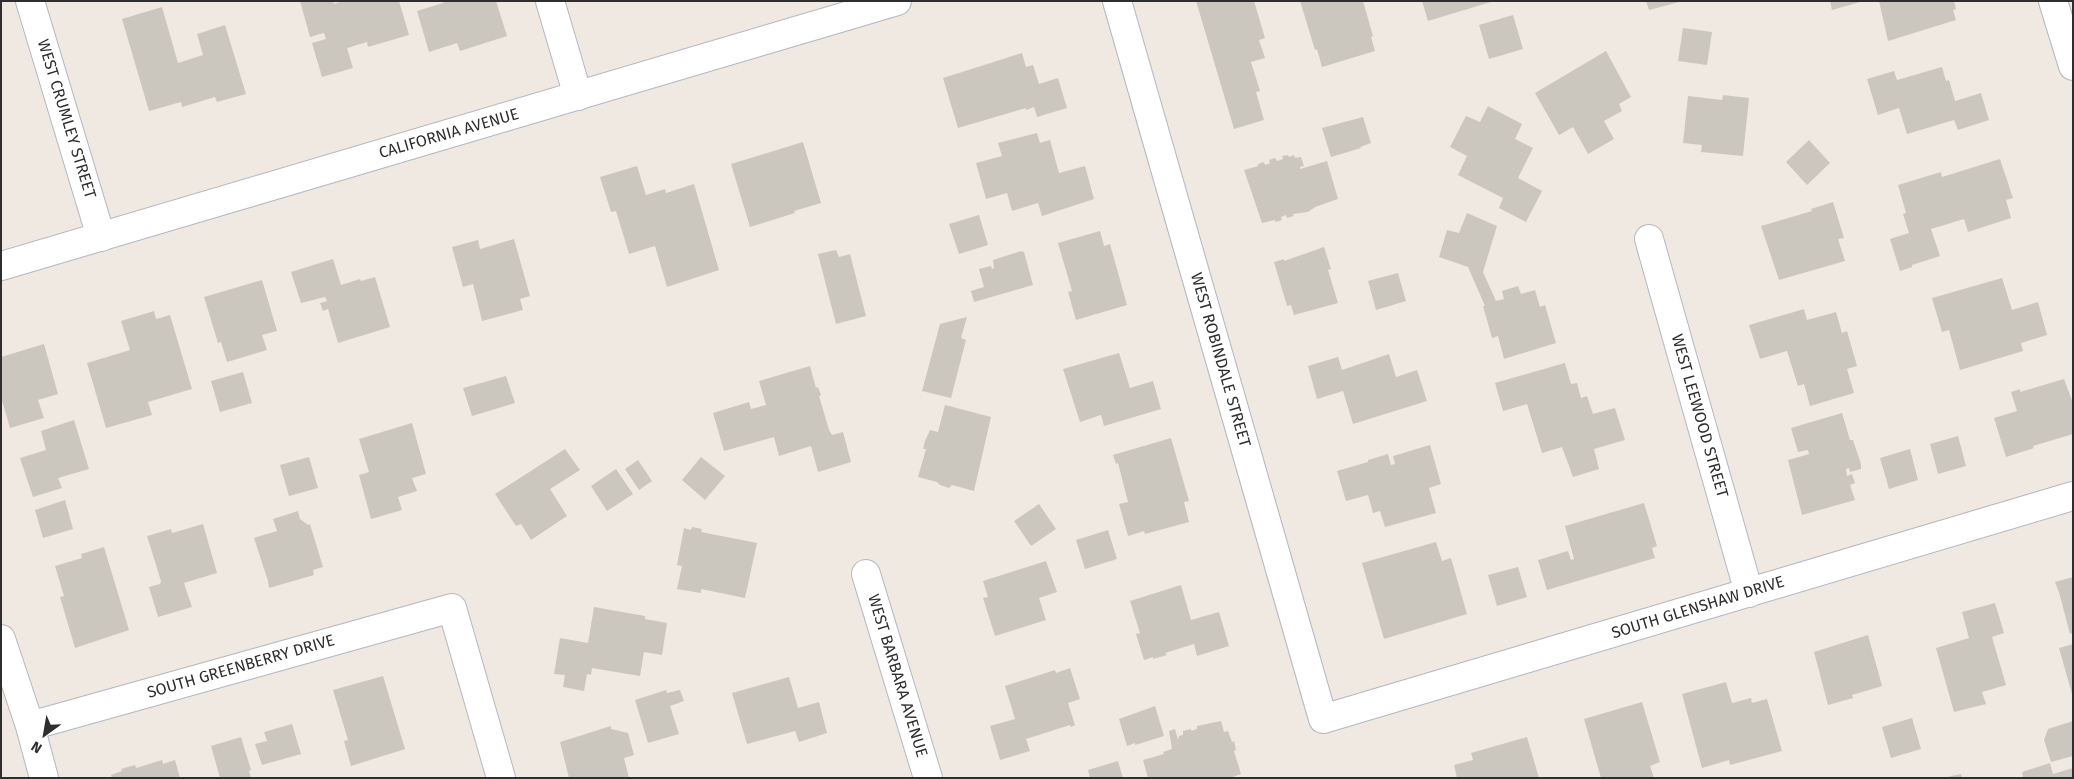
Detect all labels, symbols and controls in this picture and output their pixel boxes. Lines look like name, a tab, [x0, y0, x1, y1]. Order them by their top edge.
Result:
street label: WEST CRUMLEY STREET	[33, 37, 99, 201]
street label: CALIFORNIA AVENUE	[377, 105, 521, 163]
street label: WEST ROBINDALE STREET	[1186, 271, 1254, 449]
street label: WEST LEEWOOD STREET	[1666, 332, 1732, 500]
street label: SOUTH GLENSHAW DRIVE	[1609, 573, 1787, 643]
street label: WEST BARBARA AVENUE	[863, 592, 931, 760]
street label: SOUTH GREENBERRY DRIVE	[145, 631, 337, 703]
north arrow	[20, 709, 70, 759]
text: N	[28, 737, 45, 757]

